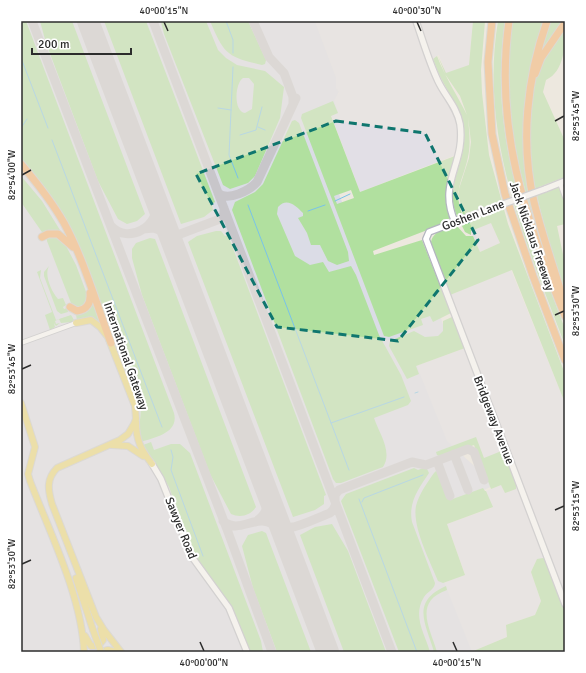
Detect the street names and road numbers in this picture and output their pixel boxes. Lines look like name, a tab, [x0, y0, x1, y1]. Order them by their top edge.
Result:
street label: Jack Nicklaus Freeway	[506, 180, 557, 293]
street label: Goshen Lane	[440, 197, 507, 234]
street label: International Gateway	[100, 300, 151, 413]
street label: Bridgeway Avenue	[470, 374, 517, 467]
street label: Sawyer Road	[161, 495, 200, 561]

